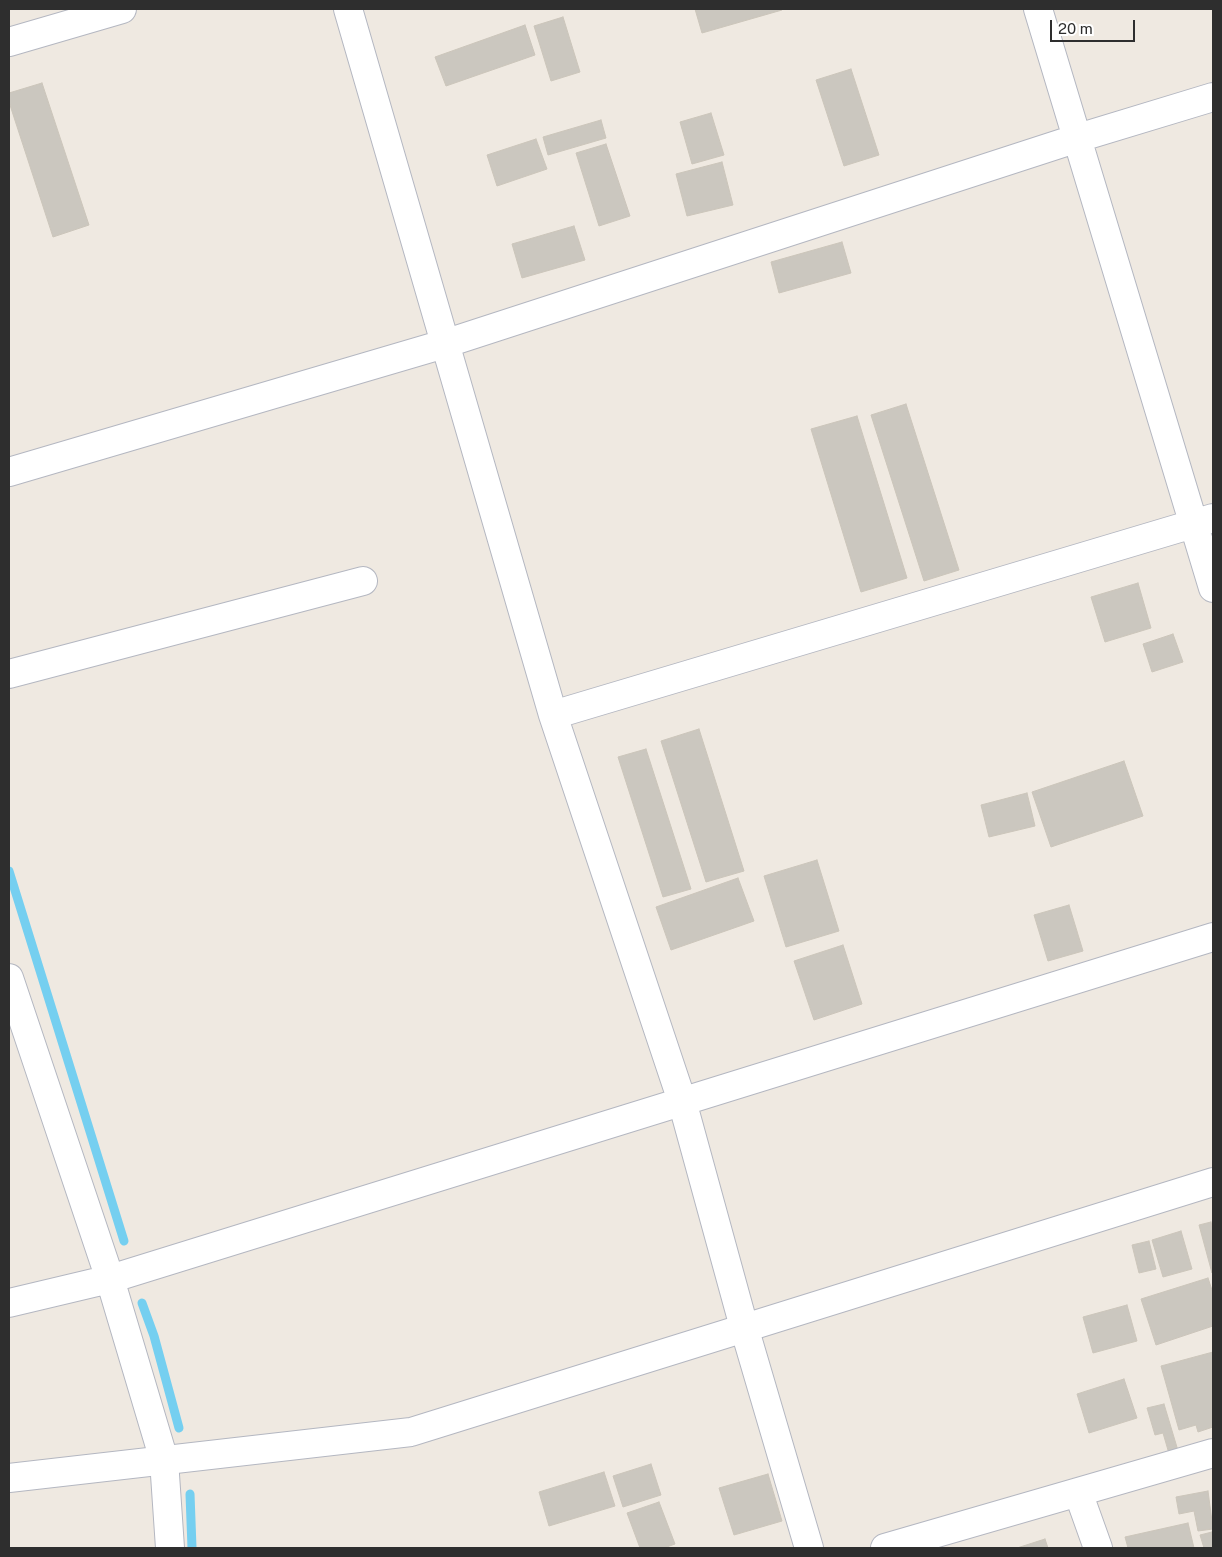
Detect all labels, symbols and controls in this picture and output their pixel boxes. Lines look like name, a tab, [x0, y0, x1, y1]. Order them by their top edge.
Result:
scale bar	[1052, 10, 1137, 42]
text: 20 m	[1058, 20, 1093, 37]

